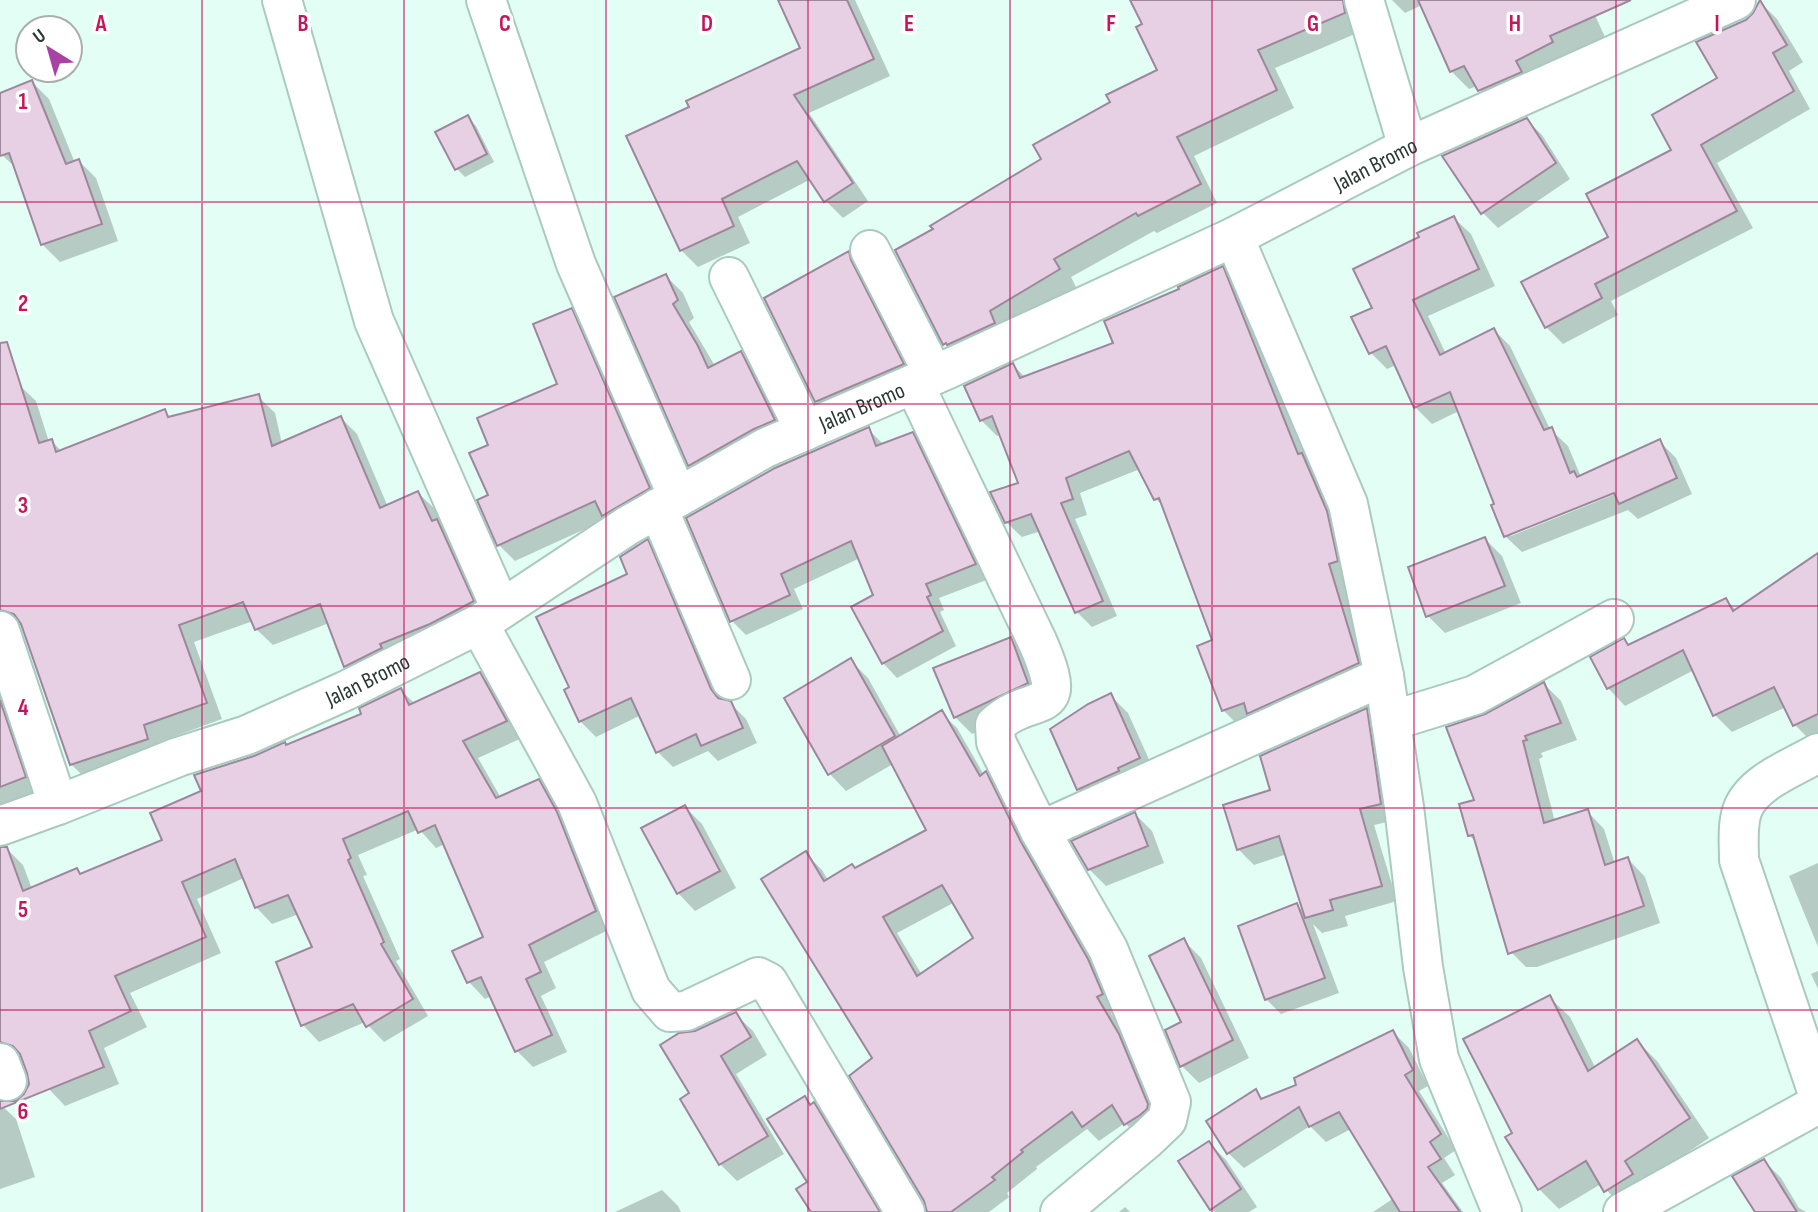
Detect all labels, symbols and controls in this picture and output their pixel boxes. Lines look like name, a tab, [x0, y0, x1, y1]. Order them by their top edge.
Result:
text: A	[95, 10, 108, 38]
text: B	[298, 10, 309, 38]
text: C	[499, 10, 511, 38]
text: D	[701, 10, 713, 38]
text: E	[904, 10, 914, 38]
text: F	[1106, 10, 1116, 38]
text: G	[1307, 10, 1319, 38]
text: H	[1509, 10, 1521, 38]
text: I	[1714, 10, 1720, 38]
north arrow	[14, 14, 84, 84]
text: U	[29, 24, 51, 49]
text: 1	[18, 88, 28, 116]
street label: Jalan Bromo	[1328, 132, 1422, 199]
text: 2	[18, 290, 28, 318]
street label: Jalan Bromo	[814, 376, 909, 438]
text: 3	[18, 492, 28, 520]
street label: Jalan Bromo	[320, 648, 415, 713]
text: 4	[18, 694, 29, 722]
text: 5	[18, 896, 28, 924]
text: 6	[18, 1098, 28, 1126]

